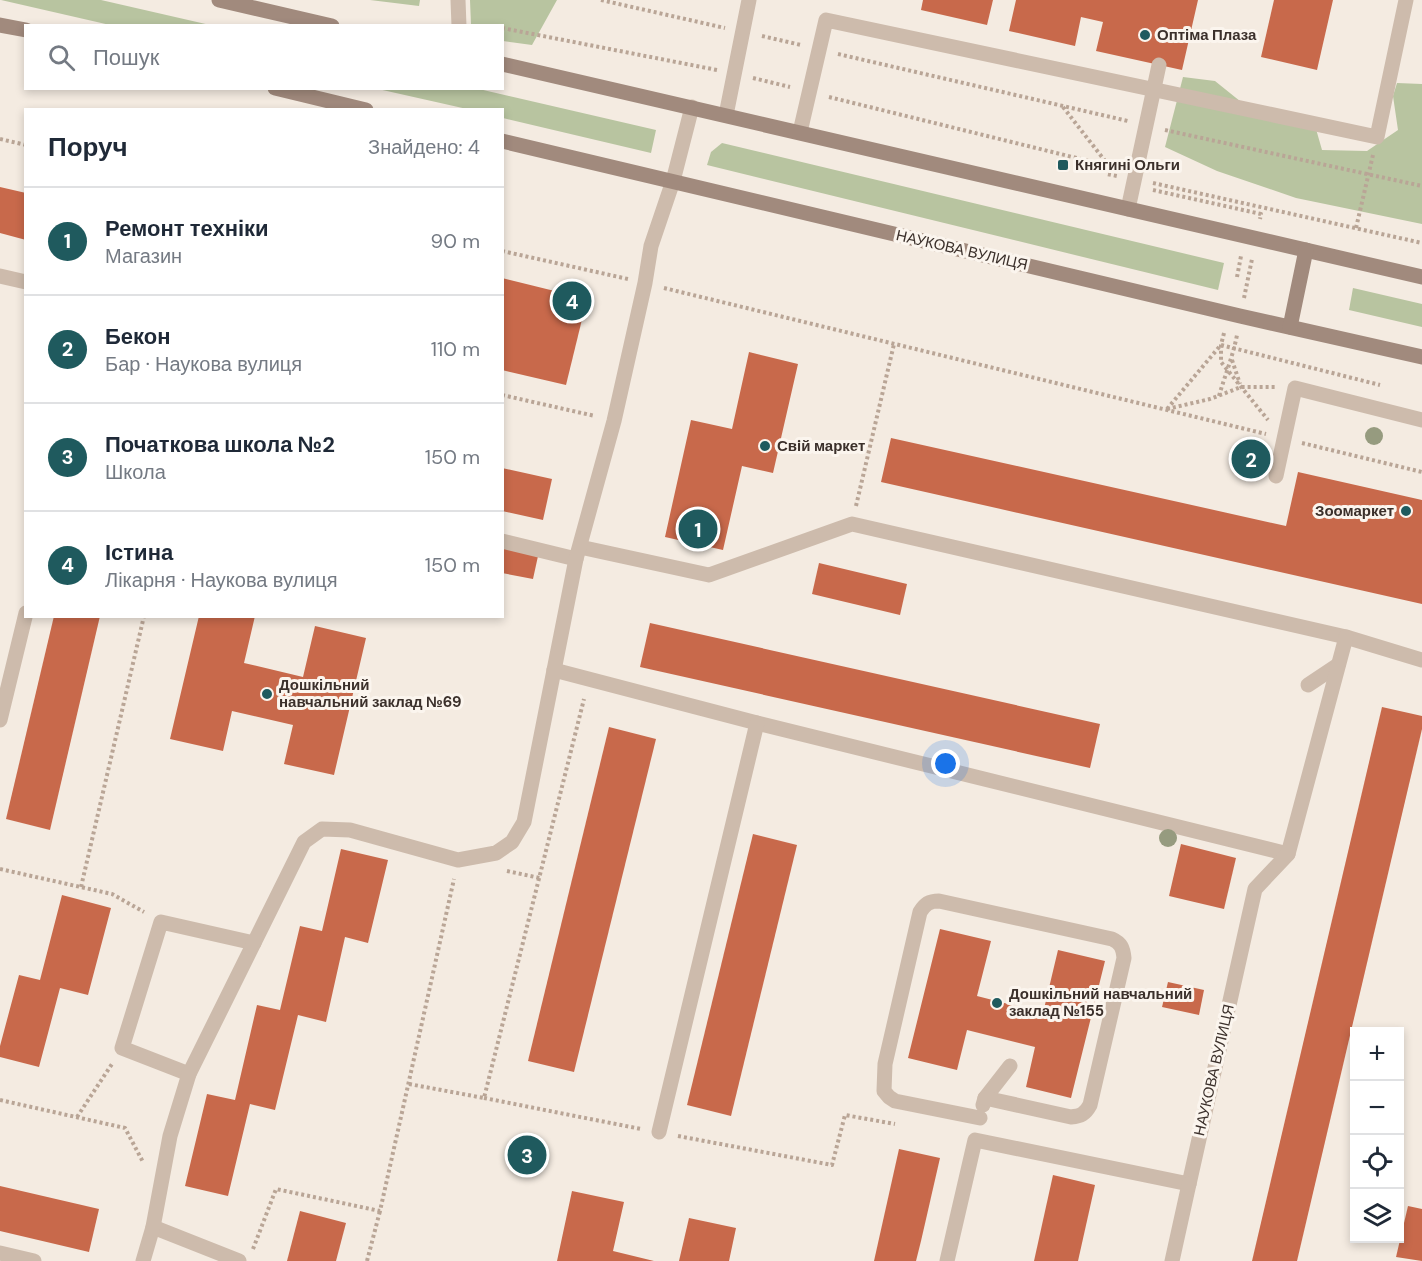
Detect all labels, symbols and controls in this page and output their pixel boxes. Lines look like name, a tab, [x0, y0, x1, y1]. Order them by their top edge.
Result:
search box	[24, 24, 504, 90]
place label: Оптіма Плаза	[1157, 25, 1257, 45]
marker: Оптіма Плаза	[1138, 28, 1152, 42]
icon: search	[45, 41, 78, 74]
text: Пошук	[93, 43, 159, 72]
text: Поруч	[48, 130, 128, 164]
text: Знайдено: 4	[368, 134, 480, 160]
place label: Княгині Ольги	[1075, 155, 1180, 175]
marker: Княгині Ольги	[1056, 158, 1070, 172]
text: Ремонт техніки	[105, 214, 269, 243]
street label: НАУКОВА ВУЛИЦЯ	[894, 225, 1030, 275]
text: 1	[64, 228, 71, 254]
text: 90 m	[431, 228, 480, 254]
text: Магазин	[105, 243, 182, 269]
pin: 4	[552, 278, 592, 324]
text: Бекон	[105, 322, 171, 351]
text: 2	[62, 336, 73, 362]
text: 110 m	[431, 336, 480, 362]
text: Бар · Наукова вулиця	[105, 351, 302, 377]
text: Початкова школа №2	[105, 430, 335, 459]
place label: Свiй маркет	[777, 436, 865, 456]
pin: 2	[1232, 436, 1270, 482]
marker: Свiй маркет	[758, 439, 772, 453]
text: 3	[61, 444, 74, 470]
text: 150 m	[425, 444, 480, 470]
text: Школа	[105, 459, 166, 485]
place label: Зоомаркет	[1315, 501, 1394, 521]
marker: Зоомаркет	[1399, 504, 1413, 518]
pin: 1	[678, 506, 718, 552]
text: Істина	[105, 538, 173, 567]
text: 4	[61, 552, 74, 578]
text: 150 m	[425, 552, 480, 578]
text: Лікарня · Наукова вулиця	[105, 567, 338, 593]
place label: Дошкільний навчальний заклад №69	[279, 675, 462, 712]
marker: Дошкільний навчальний заклад №69	[260, 687, 274, 701]
your location	[931, 749, 960, 778]
place label: Дошкільний навчальний заклад №155	[1009, 984, 1192, 1021]
marker: Дошкільний навчальний заклад №155	[990, 996, 1004, 1010]
street label: НАУКОВА ВУЛИЦЯ	[1189, 1002, 1239, 1138]
map controls	[1350, 1027, 1404, 1243]
button: +	[1350, 1027, 1404, 1081]
button: −	[1350, 1081, 1404, 1135]
pin: 3	[508, 1132, 546, 1178]
button: locate	[1350, 1135, 1404, 1189]
button: layers	[1350, 1189, 1404, 1243]

